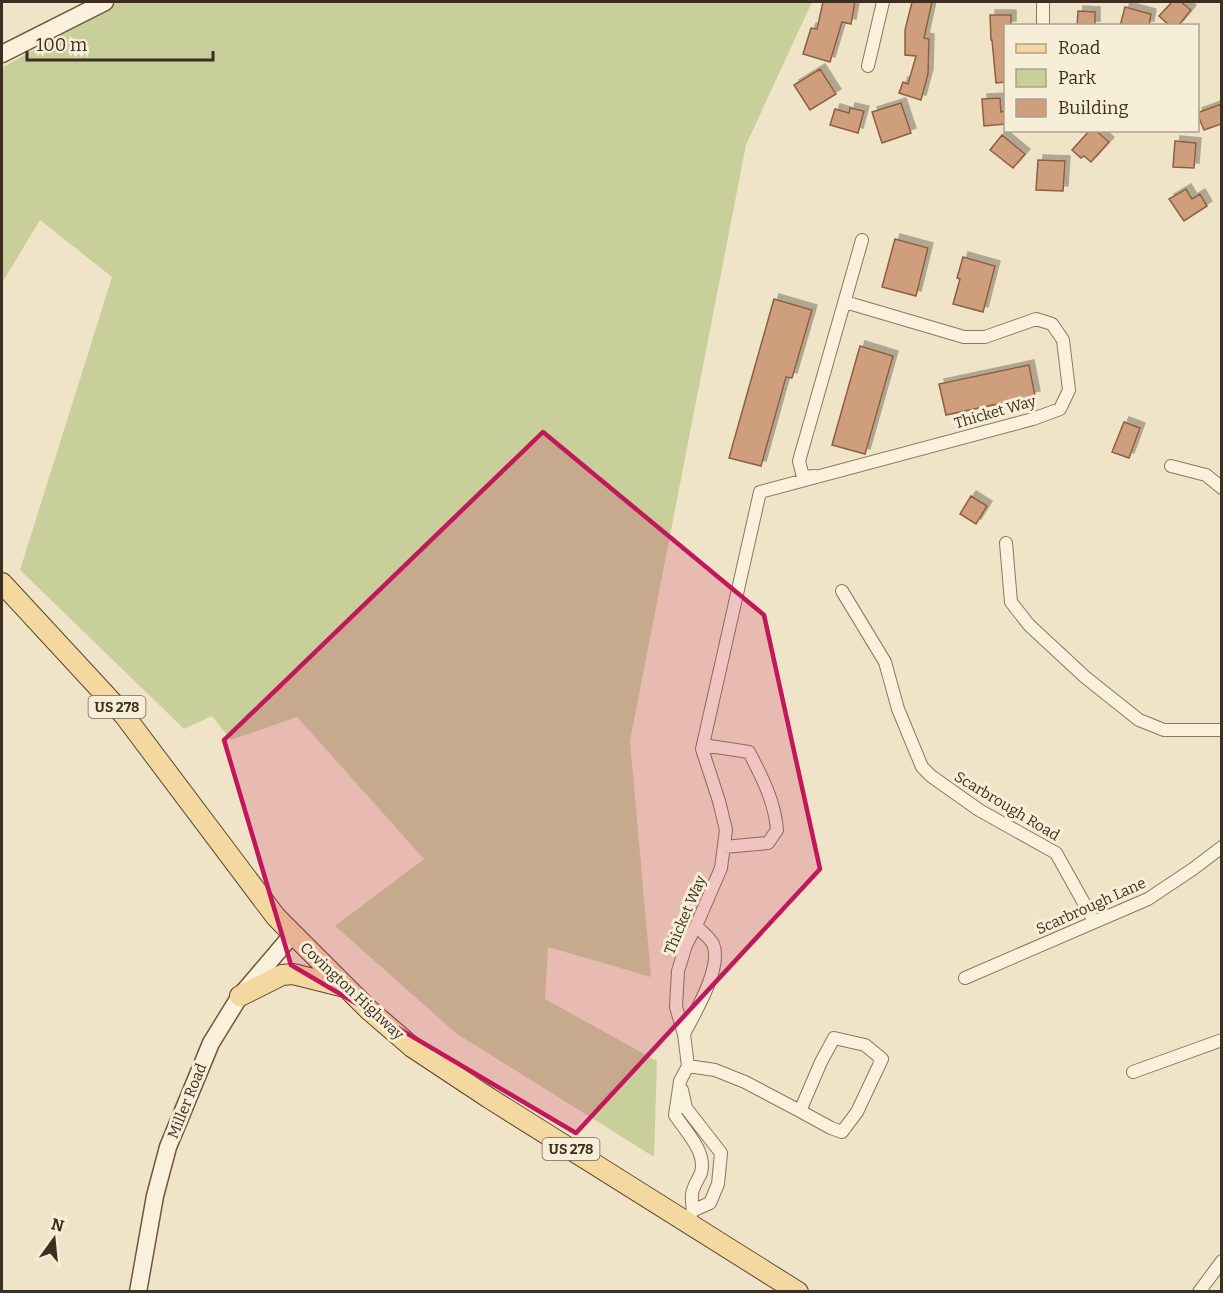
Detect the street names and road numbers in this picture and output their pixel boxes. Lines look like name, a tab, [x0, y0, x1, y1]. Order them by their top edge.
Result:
street label: Thicket Way	[952, 392, 1038, 432]
road number: US 278	[88, 696, 146, 718]
street label: Scarbrough Road	[951, 768, 1063, 845]
street label: Thicket Way	[660, 873, 710, 957]
street label: Scarbrough Lane	[1033, 874, 1149, 938]
street label: Covington Highway	[297, 938, 408, 1044]
street label: Miller Road	[164, 1061, 210, 1141]
road number: US 278	[542, 1138, 600, 1160]

